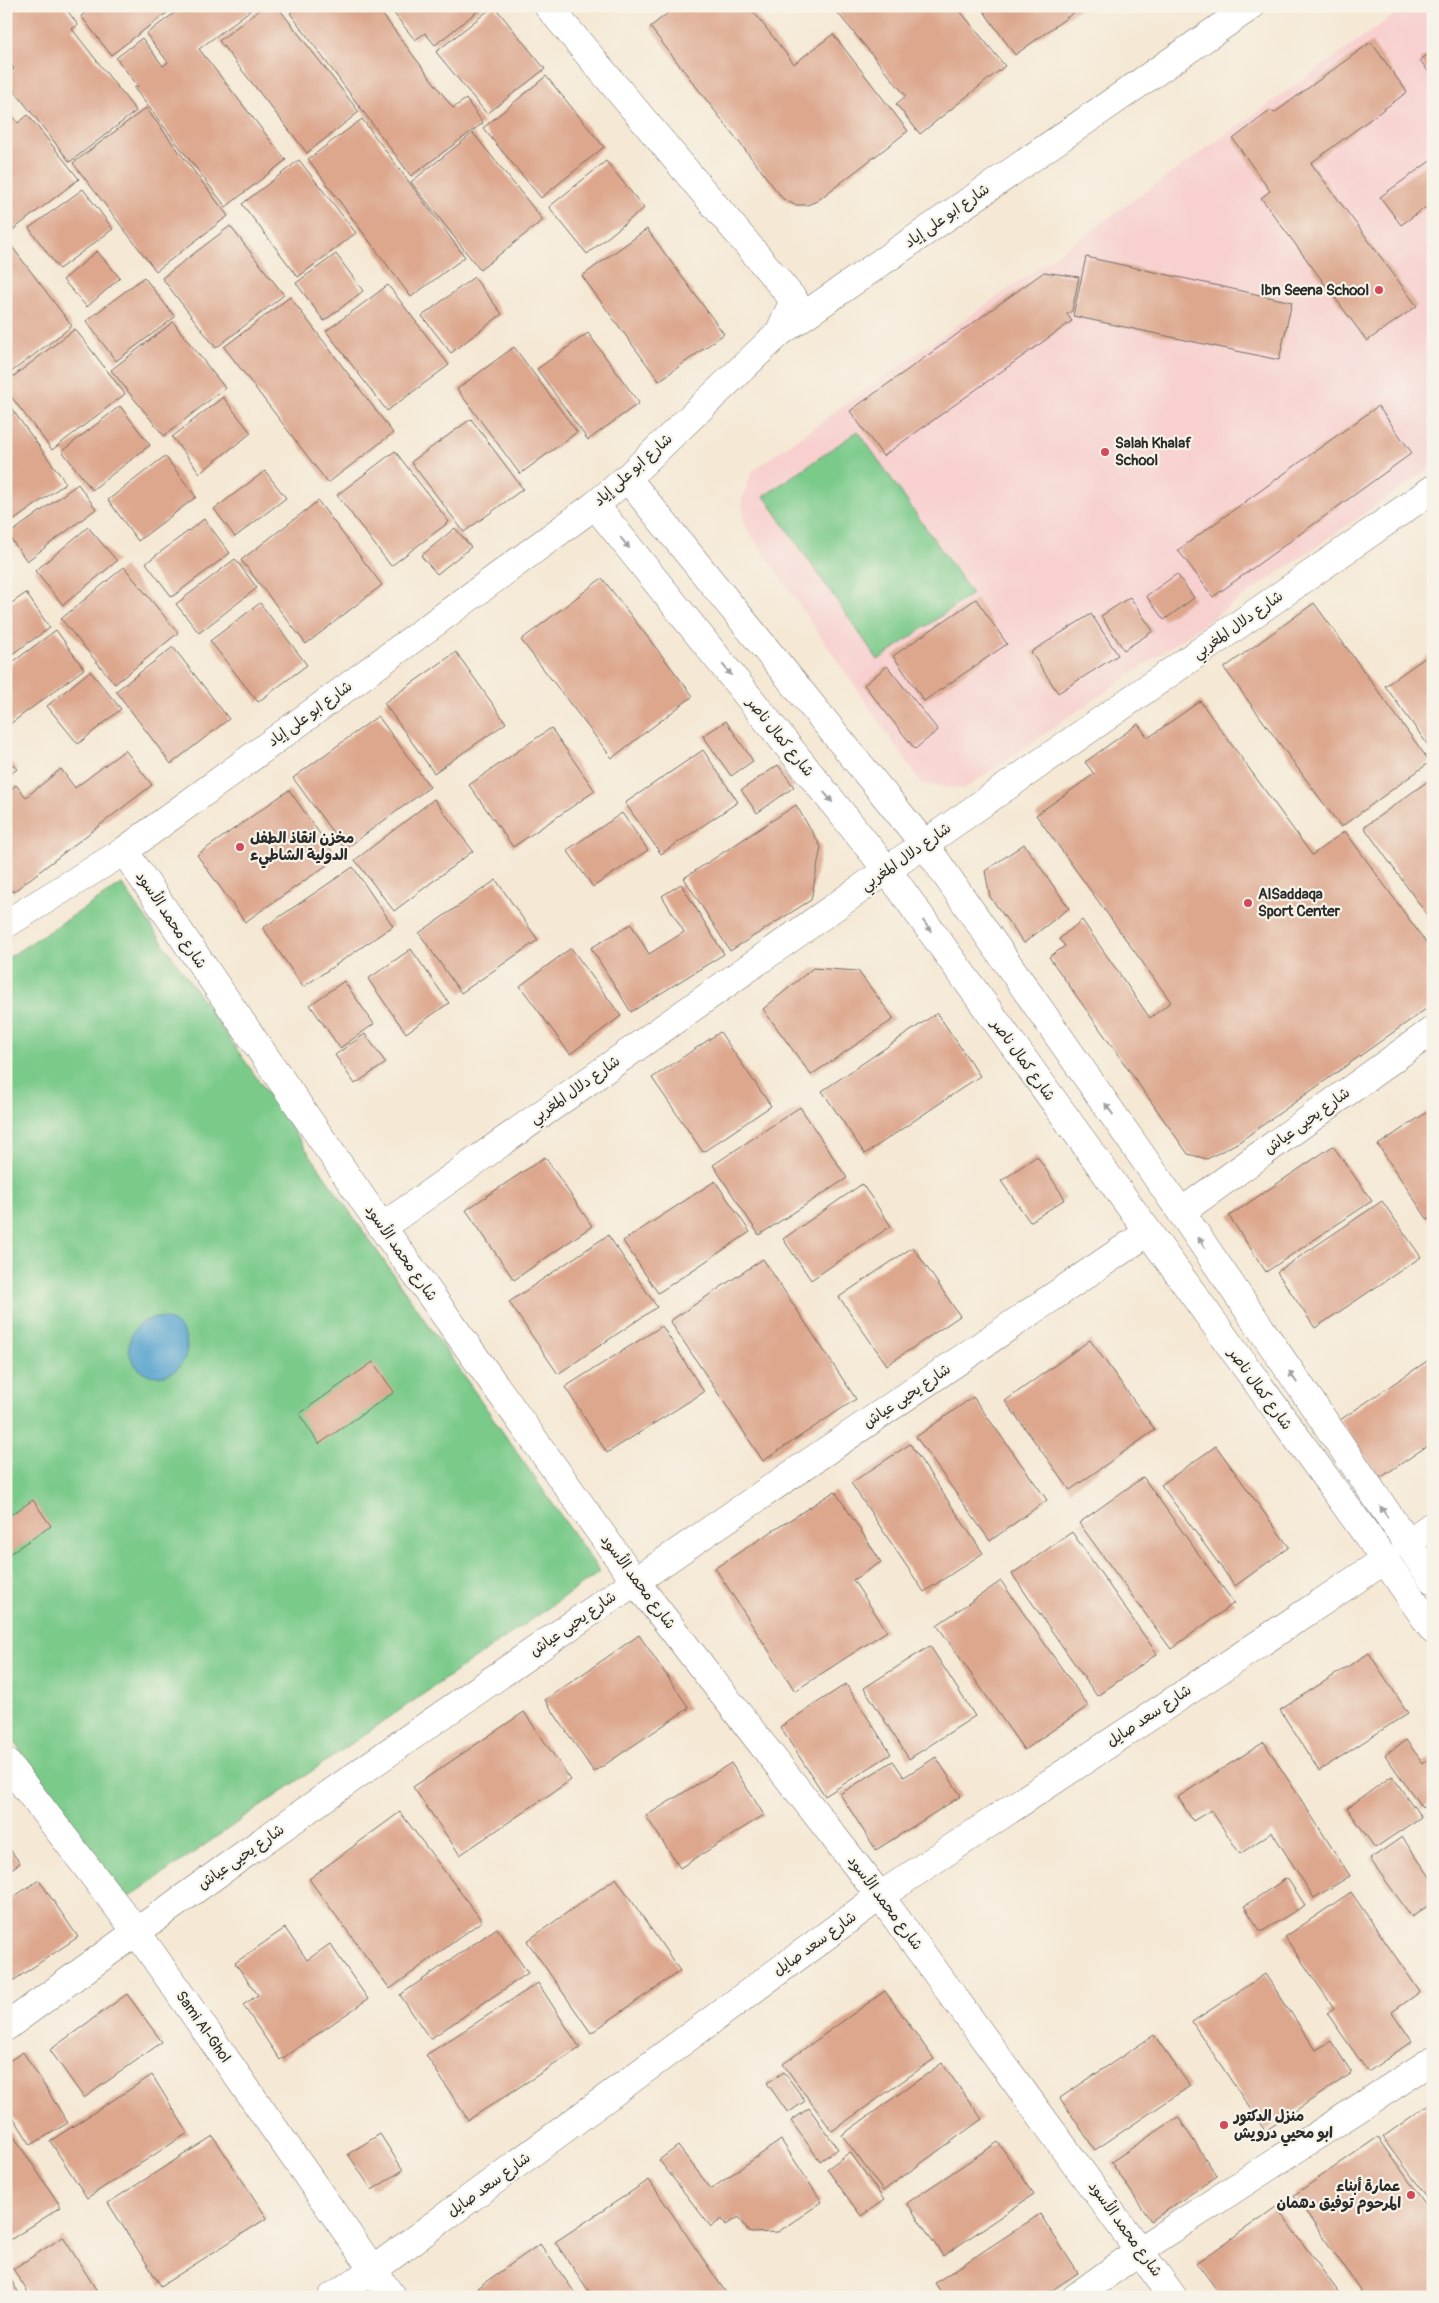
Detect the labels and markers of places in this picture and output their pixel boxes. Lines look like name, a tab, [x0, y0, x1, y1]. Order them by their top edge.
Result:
place label: Ibn Seena School	[1261, 281, 1369, 300]
marker: Ibn Seena School	[1373, 284, 1385, 296]
place label: Salah Khalaf School	[1115, 434, 1192, 470]
marker: Salah Khalaf School	[1099, 446, 1111, 458]
place label: مخزن انقاذ الطفل الدولية الشاطيء	[250, 829, 354, 869]
marker: مخزن انقاذ الطفل الدولية الشاطيء	[234, 841, 246, 853]
place label: AlSaddaqa Sport Center	[1258, 885, 1341, 921]
marker: AlSaddaqa Sport Center	[1242, 897, 1254, 909]
place label: منزل الدكتور ابو محيي درويش	[1232, 2107, 1333, 2147]
marker: منزل الدكتور ابو محيي درويش	[1218, 2119, 1230, 2131]
place label: عمارة أبناء المرحوم توفيق دهمان	[1276, 2176, 1401, 2214]
marker: عمارة أبناء المرحوم توفيق دهمان	[1405, 2189, 1417, 2201]

